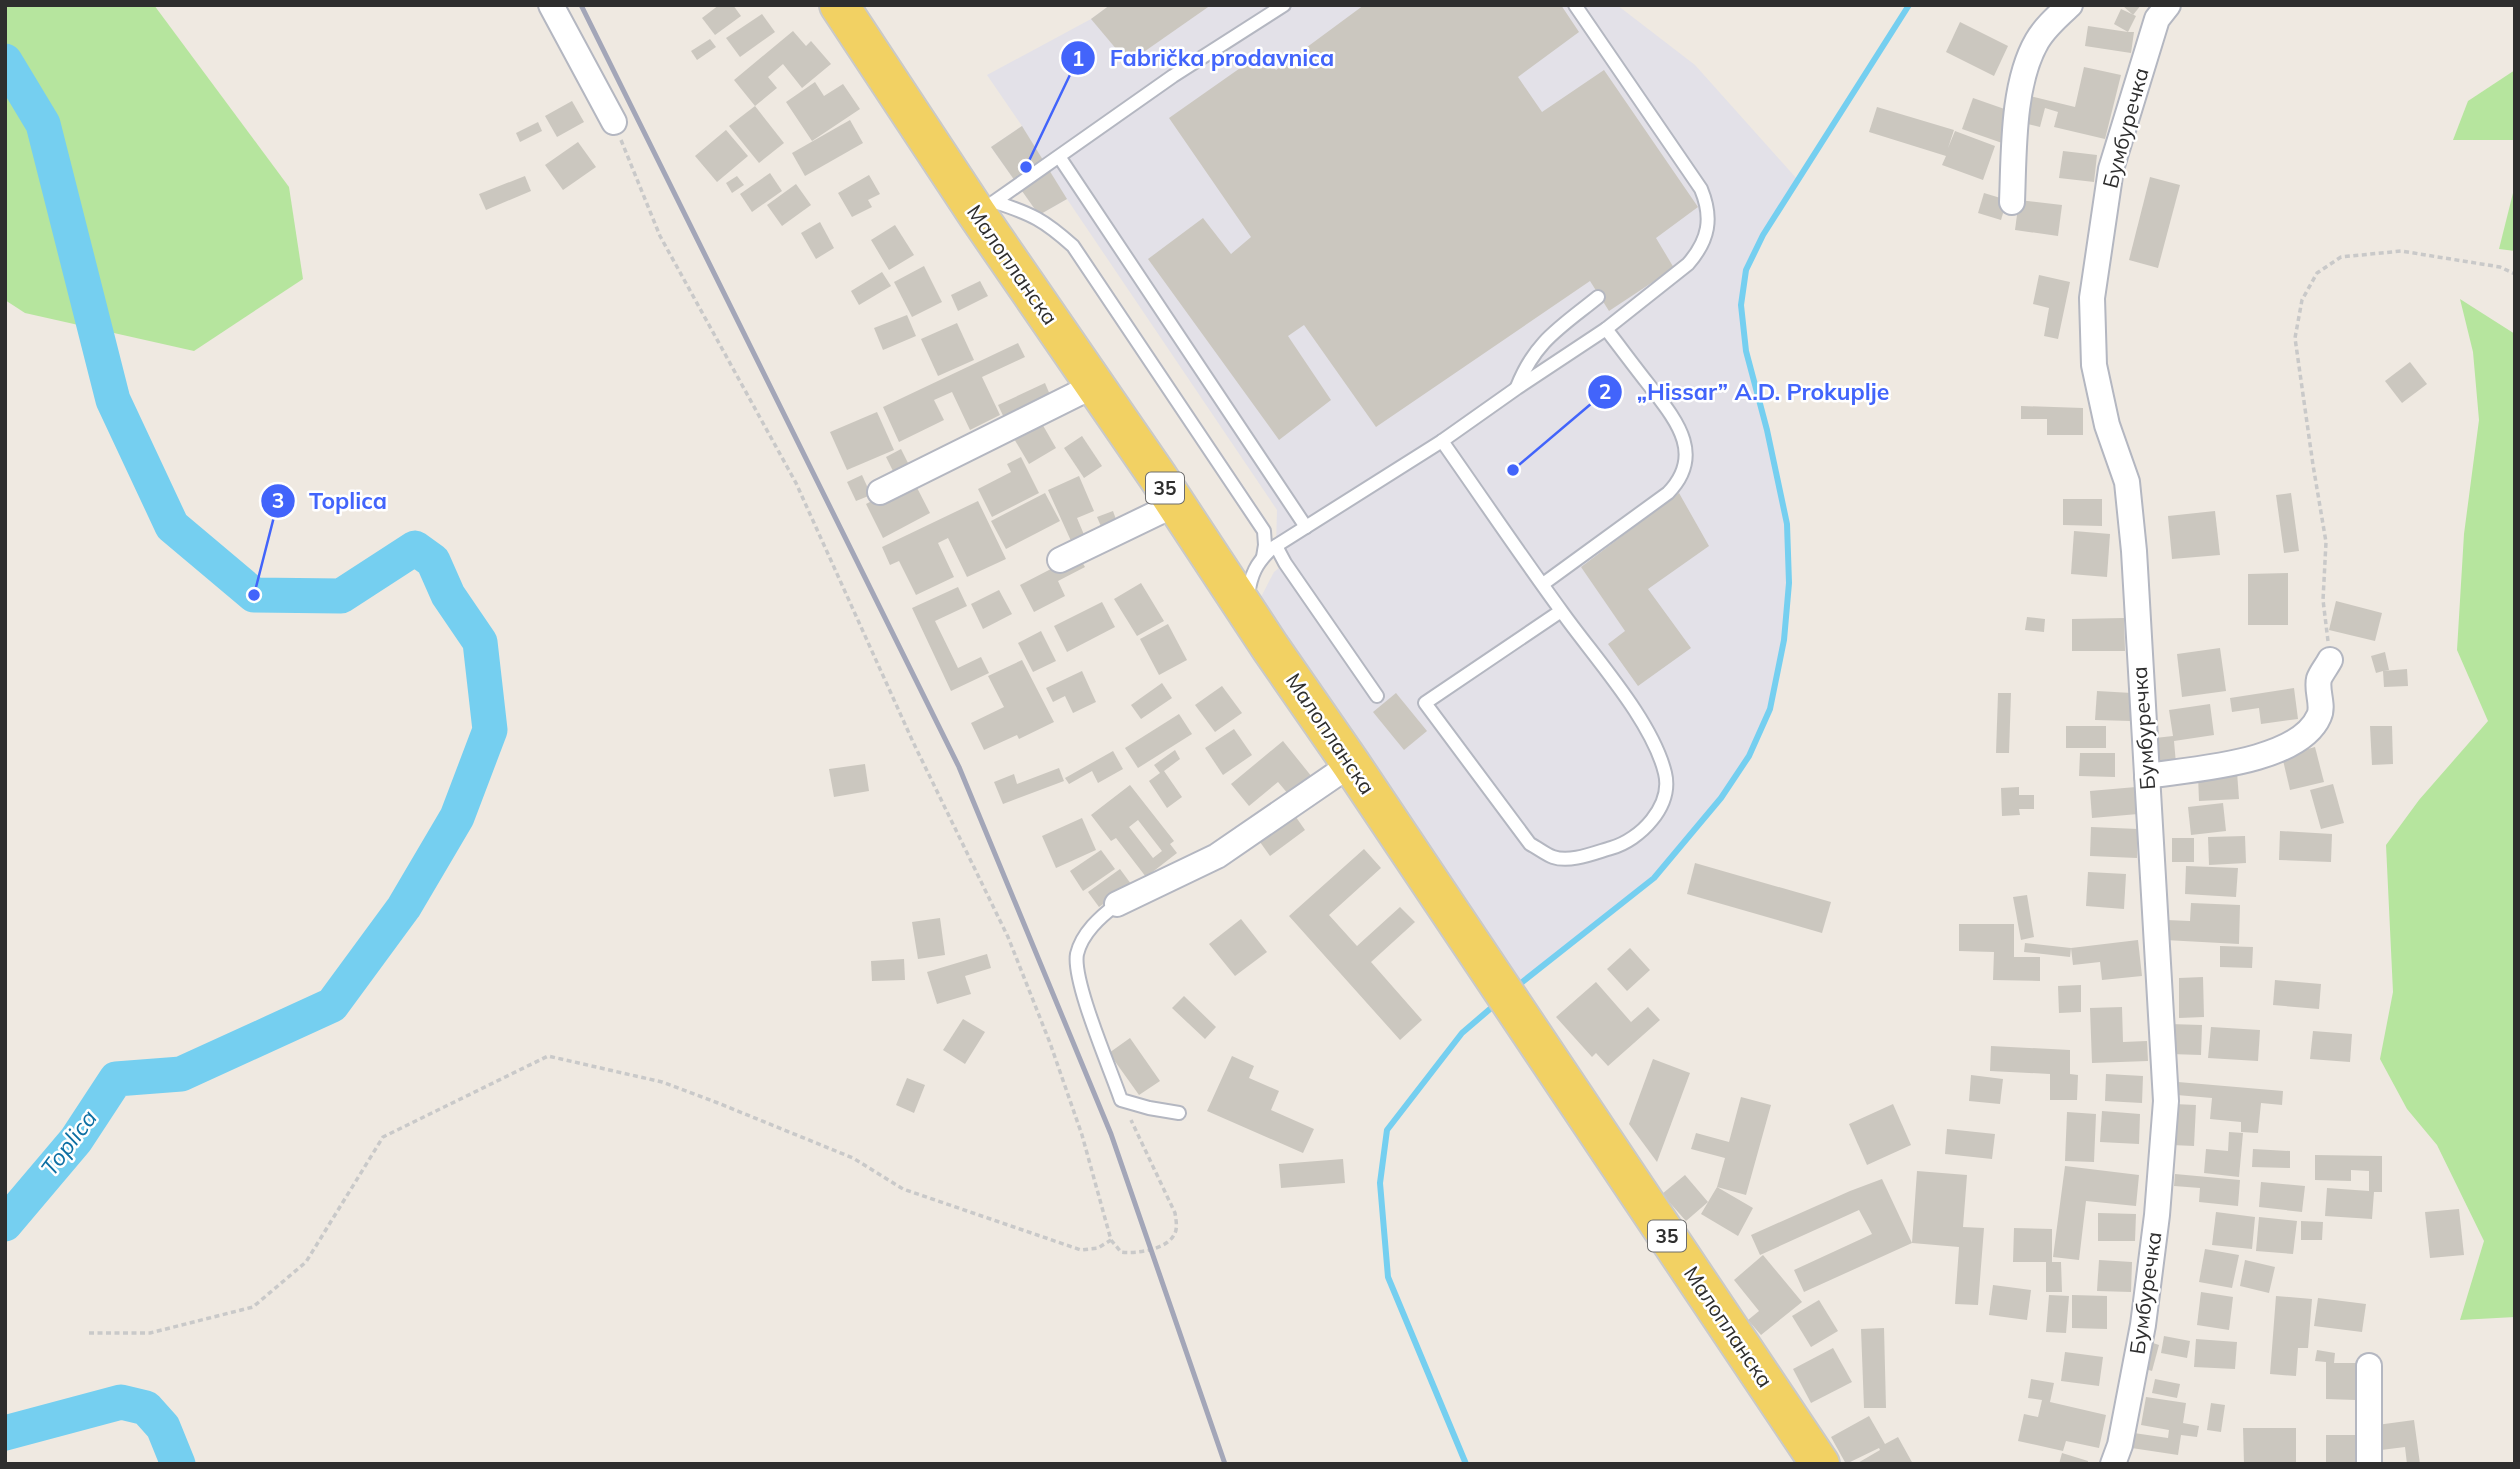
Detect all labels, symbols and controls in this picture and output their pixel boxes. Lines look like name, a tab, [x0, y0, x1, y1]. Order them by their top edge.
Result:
callout: Fabrička prodavnica	[1061, 36, 1348, 80]
text: Fabrička prodavnica	[1110, 43, 1334, 72]
text: 1	[1072, 45, 1084, 71]
street label: Бумбуречка	[2096, 65, 2154, 191]
street label: Малопланска	[962, 200, 1064, 329]
callout: „Hissar” A.D. Prokuplje	[1588, 370, 1904, 414]
text: „Hissar” A.D. Prokuplje	[1637, 377, 1889, 406]
text: 2	[1599, 378, 1611, 404]
road number: 35	[1146, 472, 1184, 503]
callout: Toplica	[260, 479, 401, 523]
text: Toplica	[309, 486, 387, 515]
text: 3	[272, 487, 284, 513]
street label: Бумбуречка	[2126, 666, 2160, 791]
street label: Малопланска	[1281, 668, 1381, 799]
water label: Toplica	[34, 1104, 103, 1181]
road number: 35	[1648, 1220, 1686, 1252]
street label: Бумбуречка	[2124, 1230, 2166, 1356]
street label: Малопланска	[1679, 1261, 1779, 1392]

